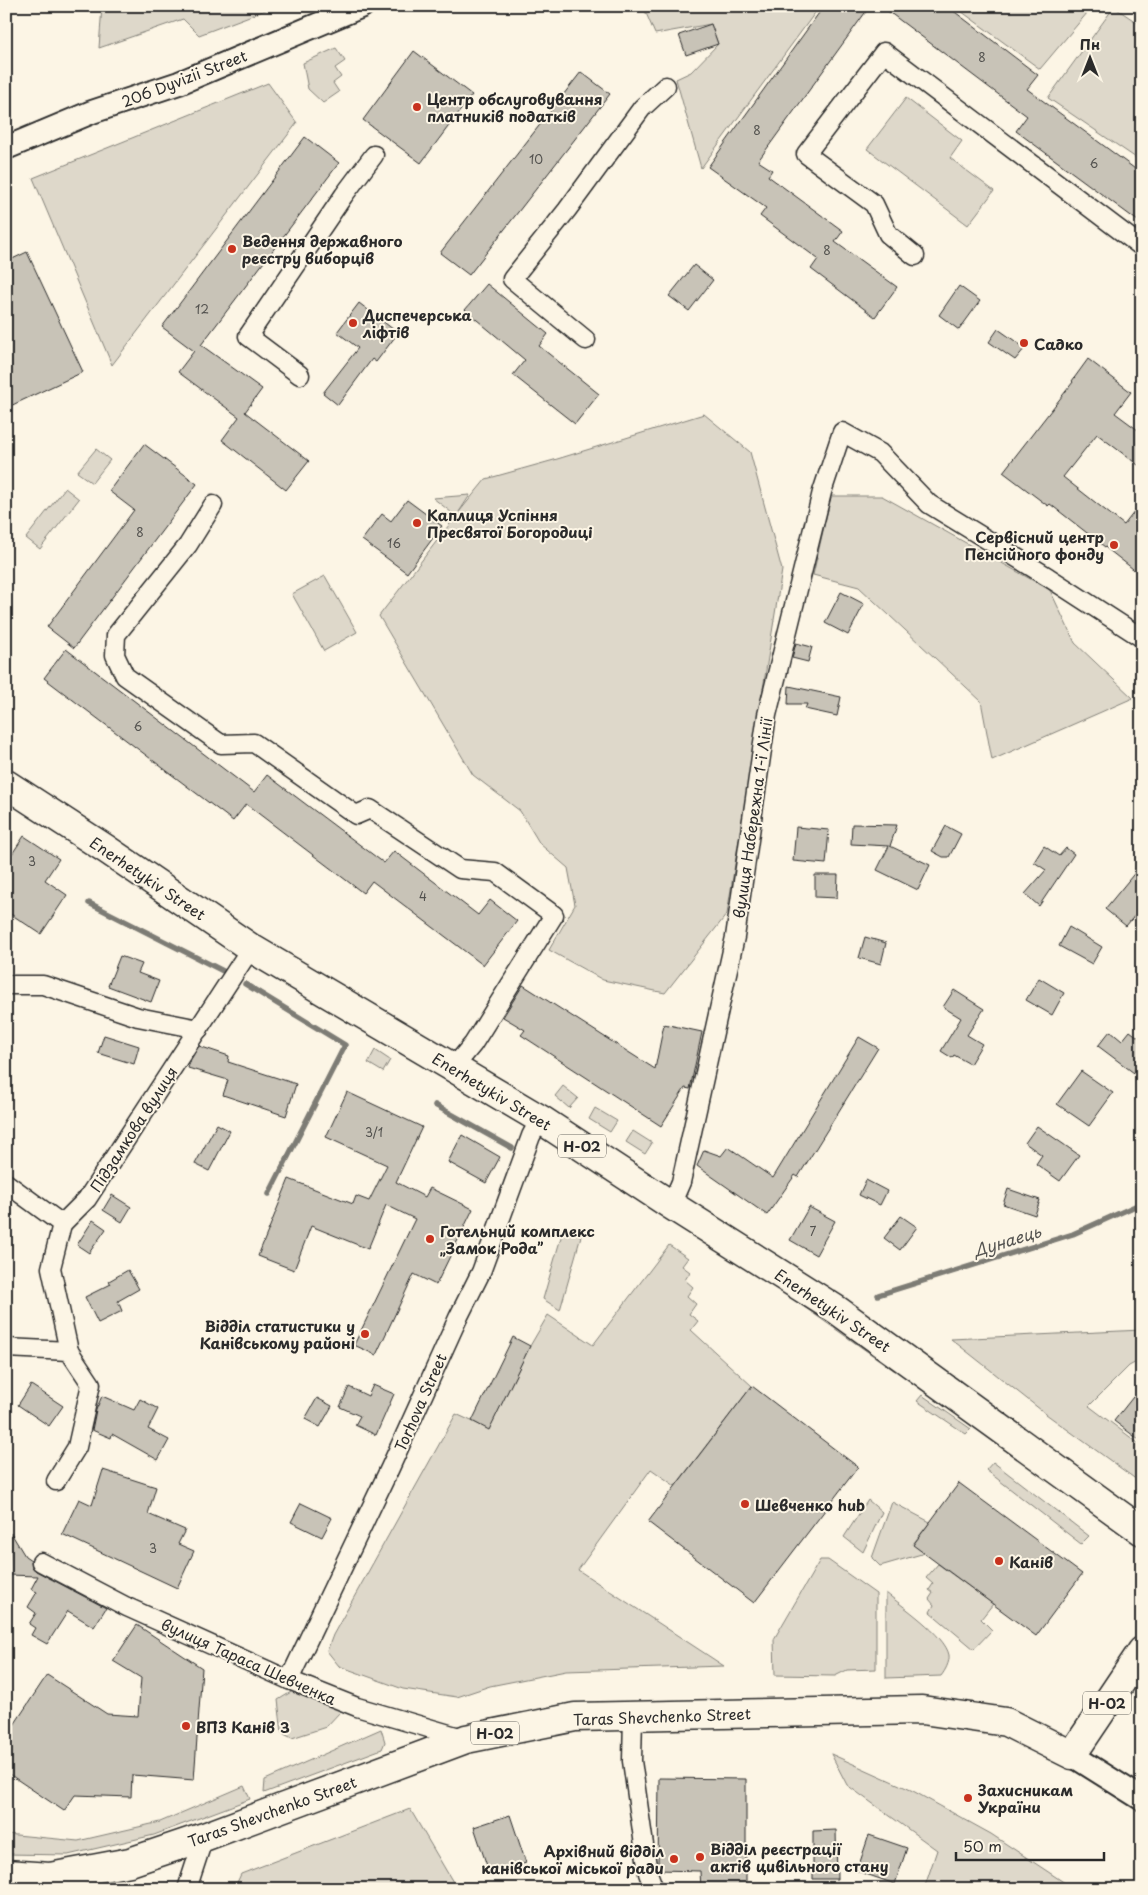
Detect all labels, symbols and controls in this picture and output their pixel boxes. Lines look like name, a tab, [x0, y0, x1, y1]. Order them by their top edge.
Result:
north arrow	[1066, 32, 1116, 82]
text: Пн	[1080, 34, 1100, 55]
street label: 206 Dyvizii Street	[118, 44, 250, 112]
house number: 8	[978, 48, 986, 66]
place label: Центр обслуговування платників податків	[427, 87, 603, 127]
marker: Центр обслуговування платників податків	[411, 101, 423, 113]
house number: 8	[753, 121, 761, 139]
house number: 10	[529, 150, 543, 168]
house number: 6	[1090, 154, 1098, 172]
place label: Ведення державного реєстру виборців	[242, 229, 402, 269]
house number: 8	[823, 241, 831, 259]
marker: Ведення державного реєстру виборців	[226, 243, 238, 255]
house number: 12	[195, 300, 209, 318]
place label: Диспечерська ліфтів	[362, 303, 472, 343]
marker: Диспечерська ліфтів	[347, 317, 359, 329]
place label: Садко	[1034, 332, 1083, 355]
marker: Садко	[1018, 337, 1030, 349]
place label: Каплиця Успіння Пресвятої Богородиці	[427, 503, 593, 543]
marker: Каплиця Успіння Пресвятої Богородиці	[411, 517, 423, 529]
house number: 8	[136, 523, 144, 541]
place label: Сервісний центр Пенсійного фонду	[965, 525, 1104, 565]
house number: 16	[387, 534, 401, 552]
marker: Сервісний центр Пенсійного фонду	[1108, 539, 1120, 551]
street label: вулиця Набережна 1-ї Лінії	[727, 716, 778, 920]
house number: 6	[134, 717, 142, 735]
street label: Enerhetykiv Street	[85, 831, 211, 925]
house number: 3	[28, 852, 36, 870]
house number: 4	[419, 887, 427, 905]
street label: Enerhetykiv Street	[428, 1046, 556, 1136]
street label: Підзамкова вулиця	[84, 1062, 182, 1196]
house number: 3/1	[365, 1123, 383, 1141]
road number: Н-02	[558, 1134, 606, 1158]
water label: Дунаець	[969, 1218, 1044, 1262]
place label: Готельний комплекс „Замок Рода”	[440, 1219, 595, 1259]
house number: 7	[810, 1222, 817, 1240]
marker: Готельний комплекс „Замок Рода”	[424, 1233, 436, 1245]
street label: Enerhetykiv Street	[770, 1263, 896, 1357]
place label: Відділ статистики у Канівському районі	[199, 1314, 355, 1354]
marker: Відділ статистики у Канівському районі	[359, 1328, 371, 1340]
street label: Torhova Street	[388, 1349, 452, 1455]
place label: Шевченко hub	[755, 1493, 865, 1516]
marker: Шевченко hub	[739, 1498, 751, 1510]
house number: 3	[149, 1539, 157, 1557]
place label: Канів	[1009, 1550, 1053, 1573]
marker: Канів	[993, 1555, 1005, 1567]
street label: вулиця Тараса Шевченка	[158, 1612, 341, 1710]
road number: Н-02	[1083, 1692, 1131, 1715]
street label: Taras Shevchenko Street	[573, 1701, 751, 1731]
place label: ВПЗ Канів 3	[196, 1715, 290, 1738]
marker: ВПЗ Канів 3	[180, 1720, 192, 1732]
road number: Н-02	[471, 1722, 519, 1745]
street label: Taras Shevchenko Street	[184, 1770, 360, 1852]
place label: Захисникам України	[977, 1778, 1073, 1818]
marker: Захисникам України	[962, 1792, 974, 1804]
scale bar	[956, 1830, 1103, 1862]
text: 50 m	[963, 1834, 1002, 1857]
place label: Відділ реєстрації актів цивільного стану	[710, 1837, 889, 1877]
place label: Архівний відділ канівської міської ради	[481, 1839, 664, 1879]
marker: Відділ реєстрації актів цивільного стану	[694, 1851, 706, 1863]
marker: Архівний відділ канівської міської ради	[668, 1853, 680, 1865]

